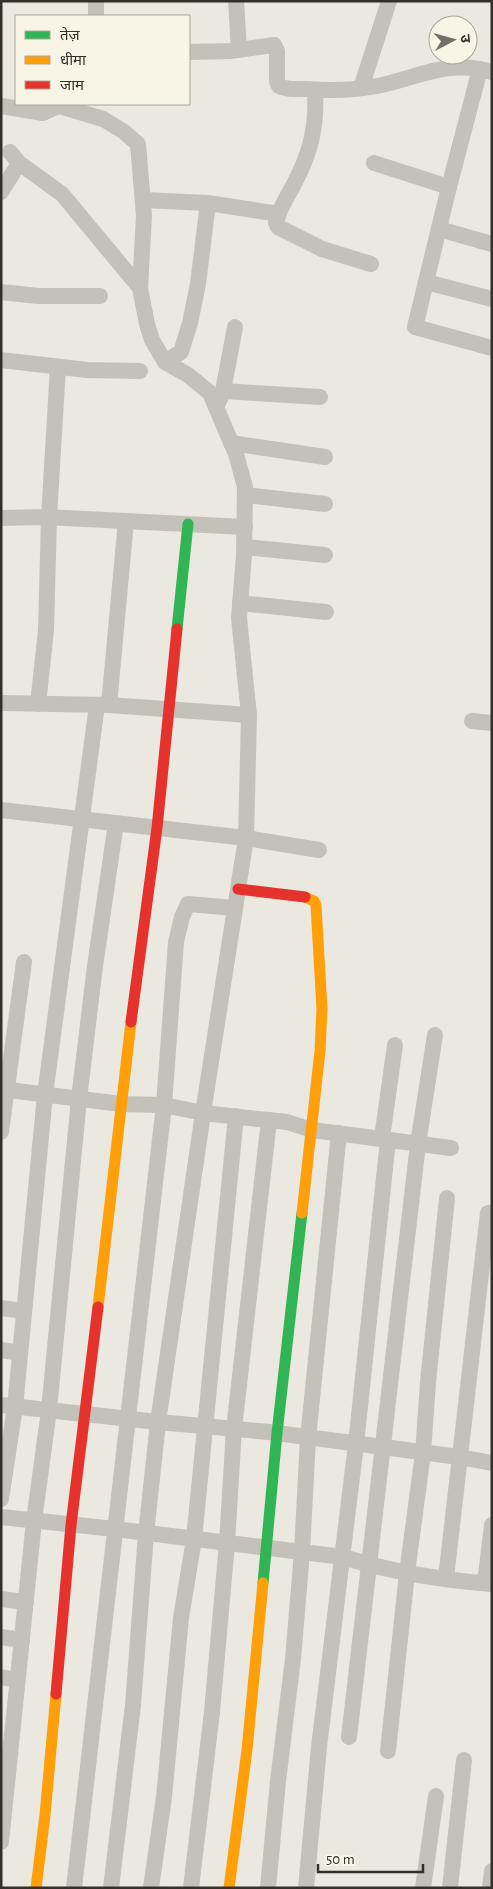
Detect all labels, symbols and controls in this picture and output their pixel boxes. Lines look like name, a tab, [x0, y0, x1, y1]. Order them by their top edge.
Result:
legend	[15, 15, 190, 105]
north arrow	[428, 15, 478, 65]
text: तेज़	[60, 26, 81, 43]
text: उ	[458, 34, 472, 44]
text: धीमा	[60, 52, 87, 68]
text: जाम	[60, 78, 85, 93]
scale bar	[318, 1842, 423, 1874]
text: 50 m	[326, 1852, 355, 1867]

